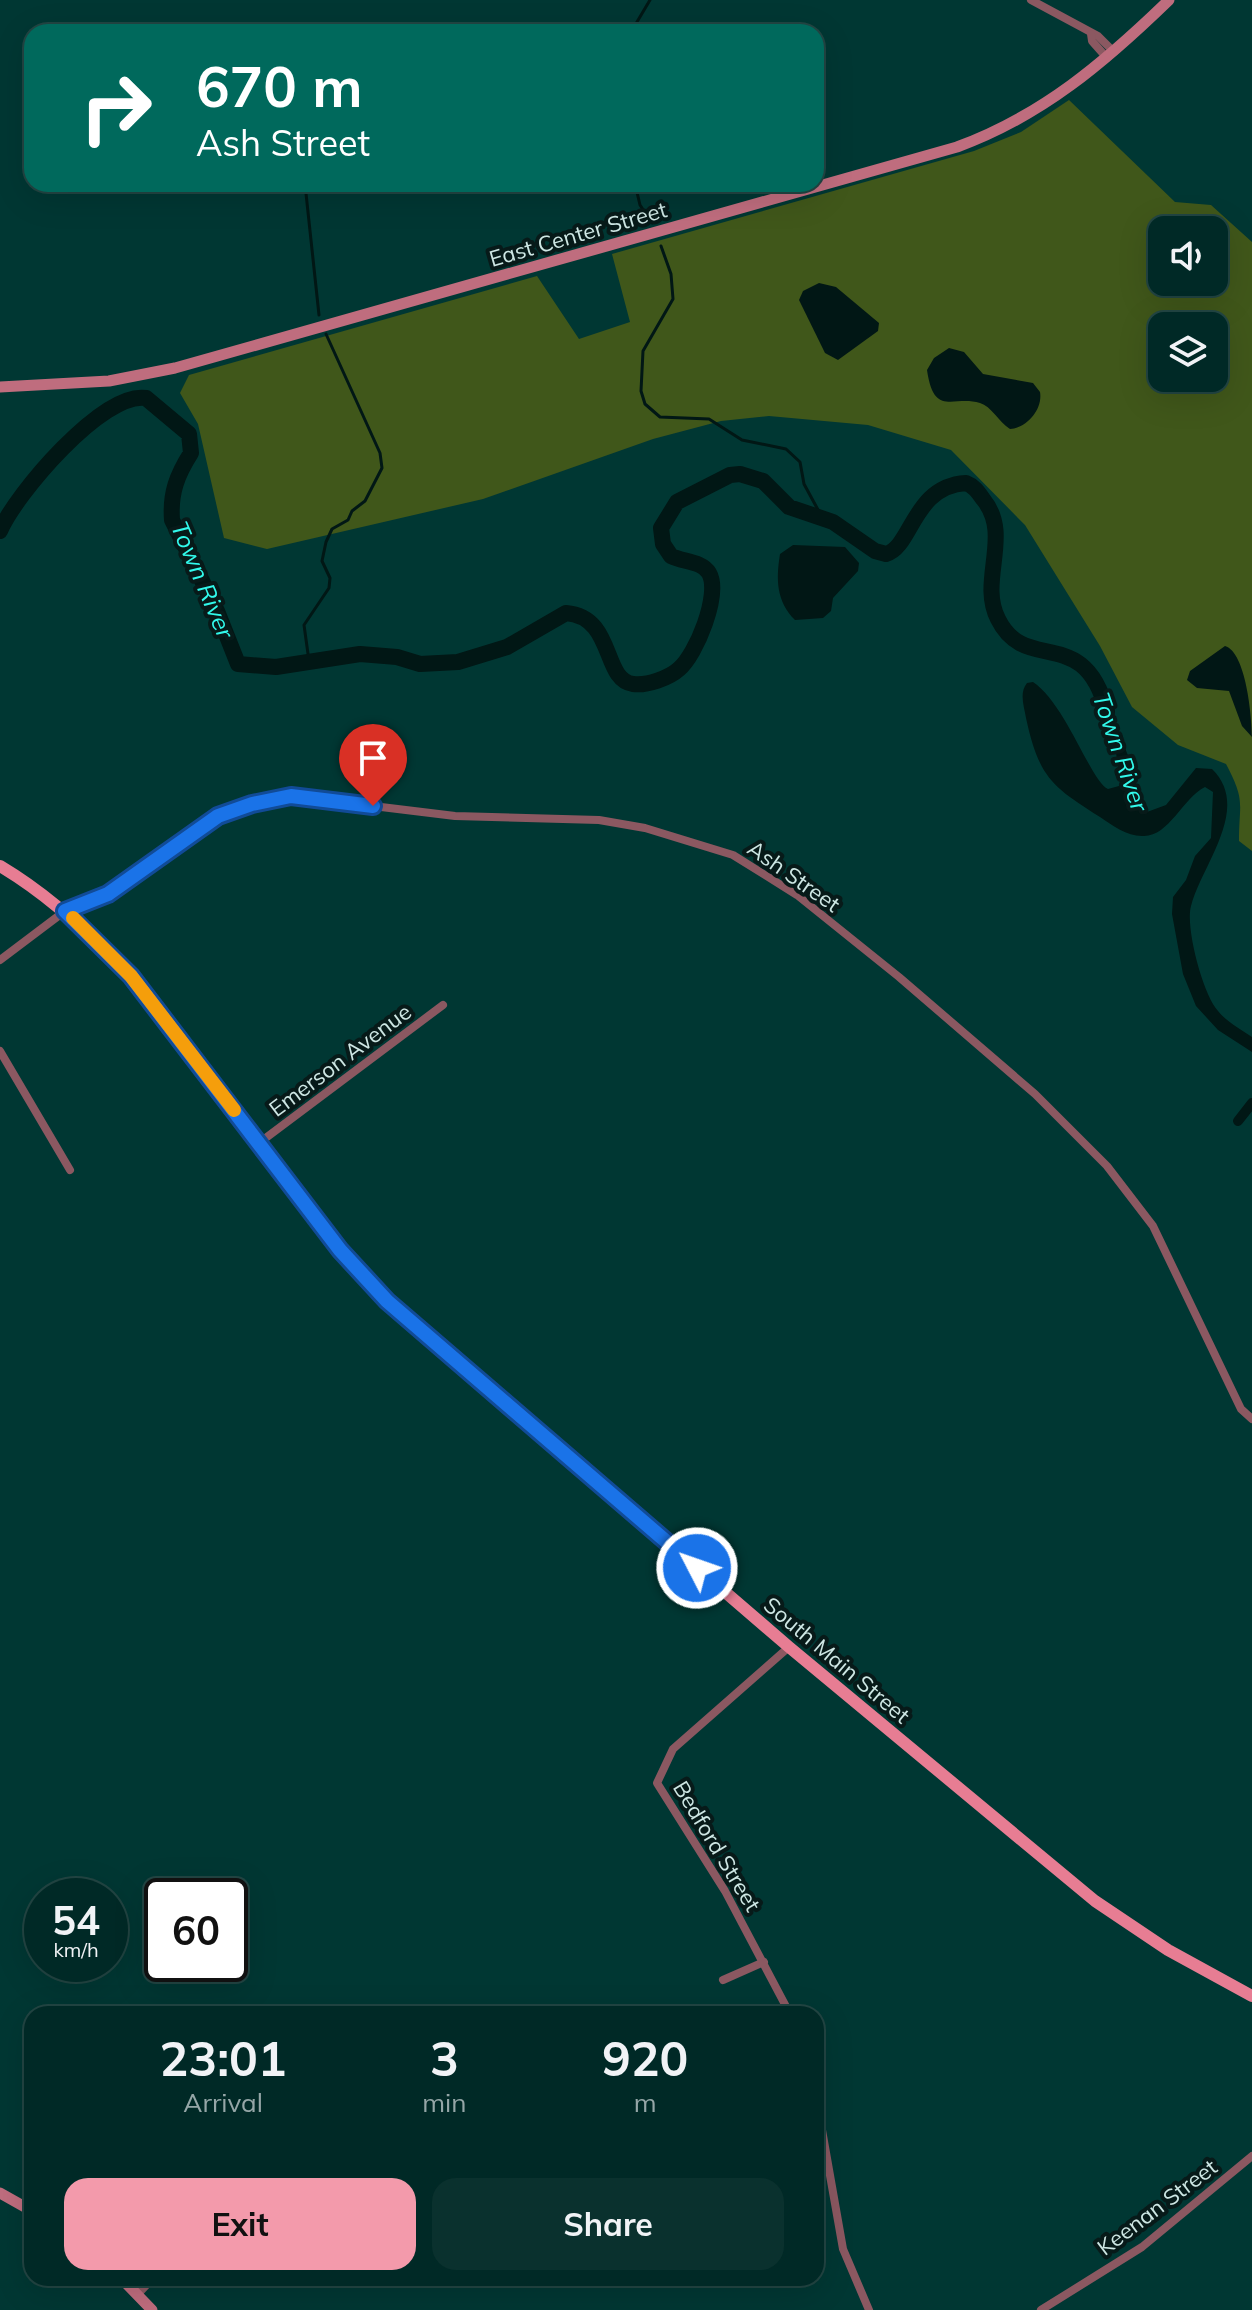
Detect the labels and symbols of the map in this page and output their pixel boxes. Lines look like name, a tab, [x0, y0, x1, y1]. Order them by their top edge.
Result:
street label: East Center Street	[486, 195, 670, 273]
water label: Town River	[165, 517, 241, 644]
water label: Town River	[1087, 688, 1156, 816]
pin	[339, 724, 407, 806]
street label: Ash Street	[742, 834, 846, 918]
street label: Emerson Avenue	[263, 997, 417, 1123]
position arrow	[655, 1526, 739, 1610]
street label: South Main Street	[758, 1591, 916, 1729]
street label: Bedford Street	[667, 1776, 767, 1917]
speed limit sign: 60	[144, 1878, 248, 1982]
street label: Keenan Street	[1091, 2153, 1223, 2261]

